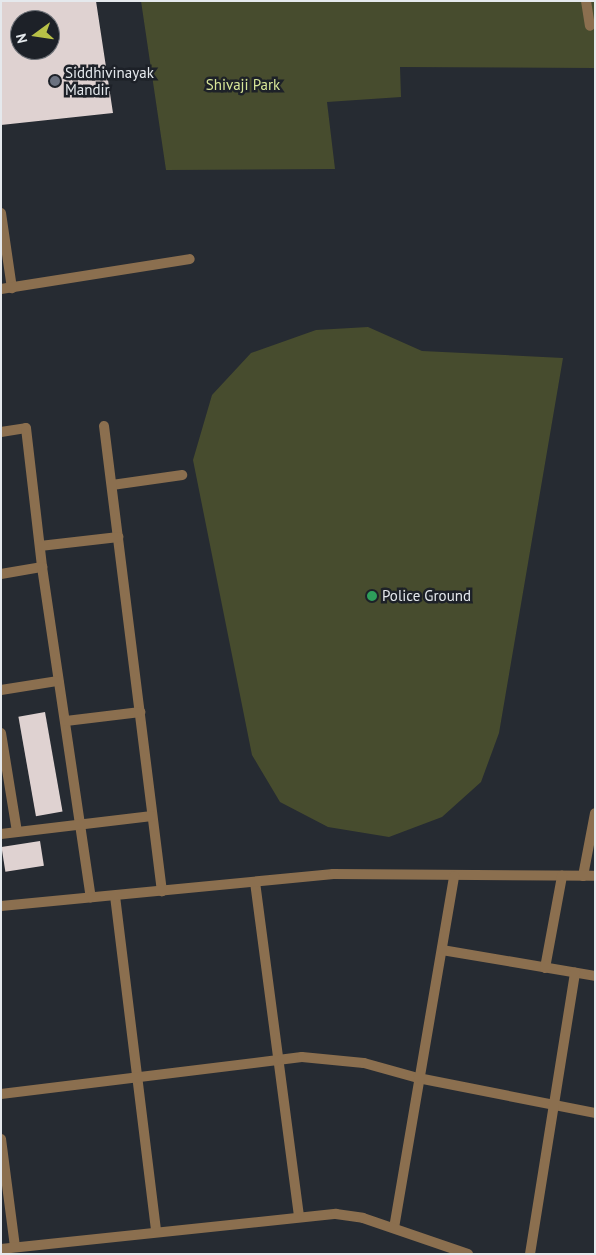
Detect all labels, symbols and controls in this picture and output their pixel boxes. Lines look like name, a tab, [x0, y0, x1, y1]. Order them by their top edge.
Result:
north arrow	[10, 10, 60, 60]
text: N	[12, 32, 31, 45]
place label: Siddhivinayak Mandir	[65, 63, 154, 98]
marker: Siddhivinayak Mandir	[49, 75, 61, 87]
park label: Shivaji Park	[206, 76, 280, 94]
place label: Police Ground	[382, 587, 471, 605]
marker: Police Ground	[366, 590, 378, 602]

